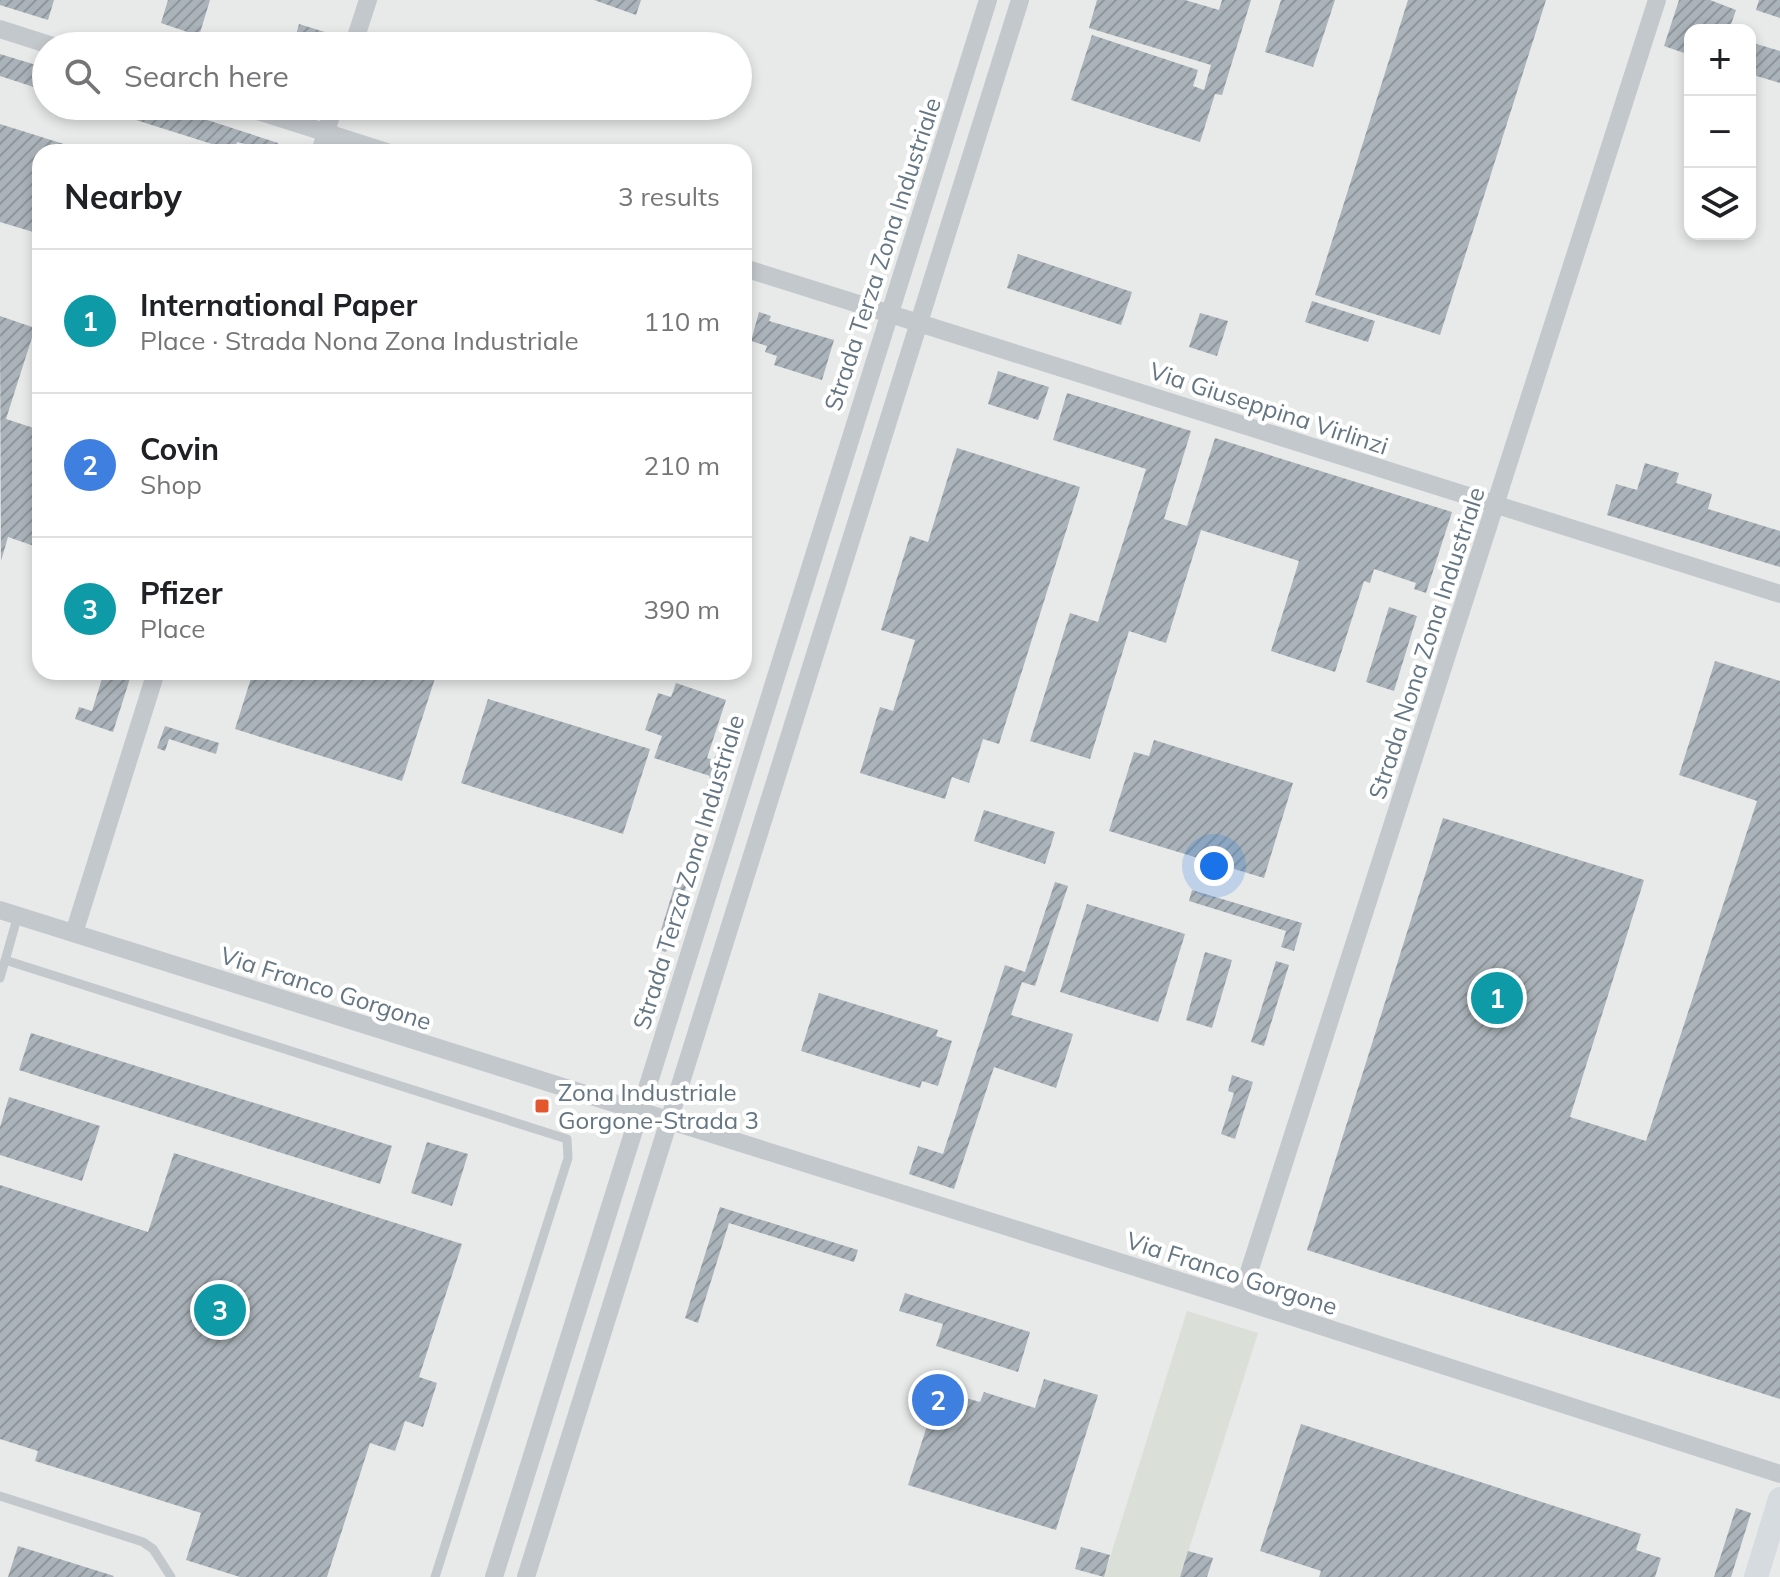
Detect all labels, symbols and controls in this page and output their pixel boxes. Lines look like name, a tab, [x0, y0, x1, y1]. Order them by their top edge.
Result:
map controls	[1684, 24, 1756, 240]
button: +	[1684, 24, 1756, 96]
search box	[32, 32, 752, 120]
icon: search	[60, 54, 104, 98]
text: Search here	[124, 57, 289, 95]
street label: Strada Terza Zona Industriale	[817, 94, 947, 414]
button: −	[1684, 96, 1756, 168]
button: layers	[1684, 168, 1756, 240]
text: Nearby	[64, 175, 182, 218]
text: 3 results	[618, 180, 720, 213]
text: International Paper	[140, 286, 417, 324]
text: 1	[82, 305, 98, 338]
text: 110 m	[644, 305, 720, 338]
text: Place · Strada Nona Zona Industriale	[140, 324, 579, 357]
street label: Via Giuseppina Virlinzi	[1146, 355, 1392, 461]
text: Covin	[140, 430, 219, 468]
text: 2	[82, 449, 98, 482]
text: 210 m	[644, 449, 720, 482]
text: Shop	[140, 468, 202, 501]
street label: Strada Nona Zona Industriale	[1361, 483, 1491, 803]
text: Pfizer	[140, 574, 223, 612]
text: 3	[82, 593, 98, 626]
text: 390 m	[644, 593, 720, 626]
text: Place	[140, 612, 205, 645]
street label: Strada Terza Zona Industriale	[626, 711, 750, 1033]
your location	[1194, 846, 1234, 886]
street label: Via Franco Gorgone	[217, 940, 435, 1036]
pin: 1	[1471, 968, 1523, 1028]
place label: Zona Industriale Gorgone-Strada 3	[558, 1077, 759, 1135]
marker: Zona Industriale Gorgone-Strada 3	[533, 1097, 551, 1115]
street label: Via Franco Gorgone	[1123, 1225, 1341, 1321]
pin: 3	[194, 1280, 246, 1340]
pin: 2	[912, 1370, 964, 1430]

